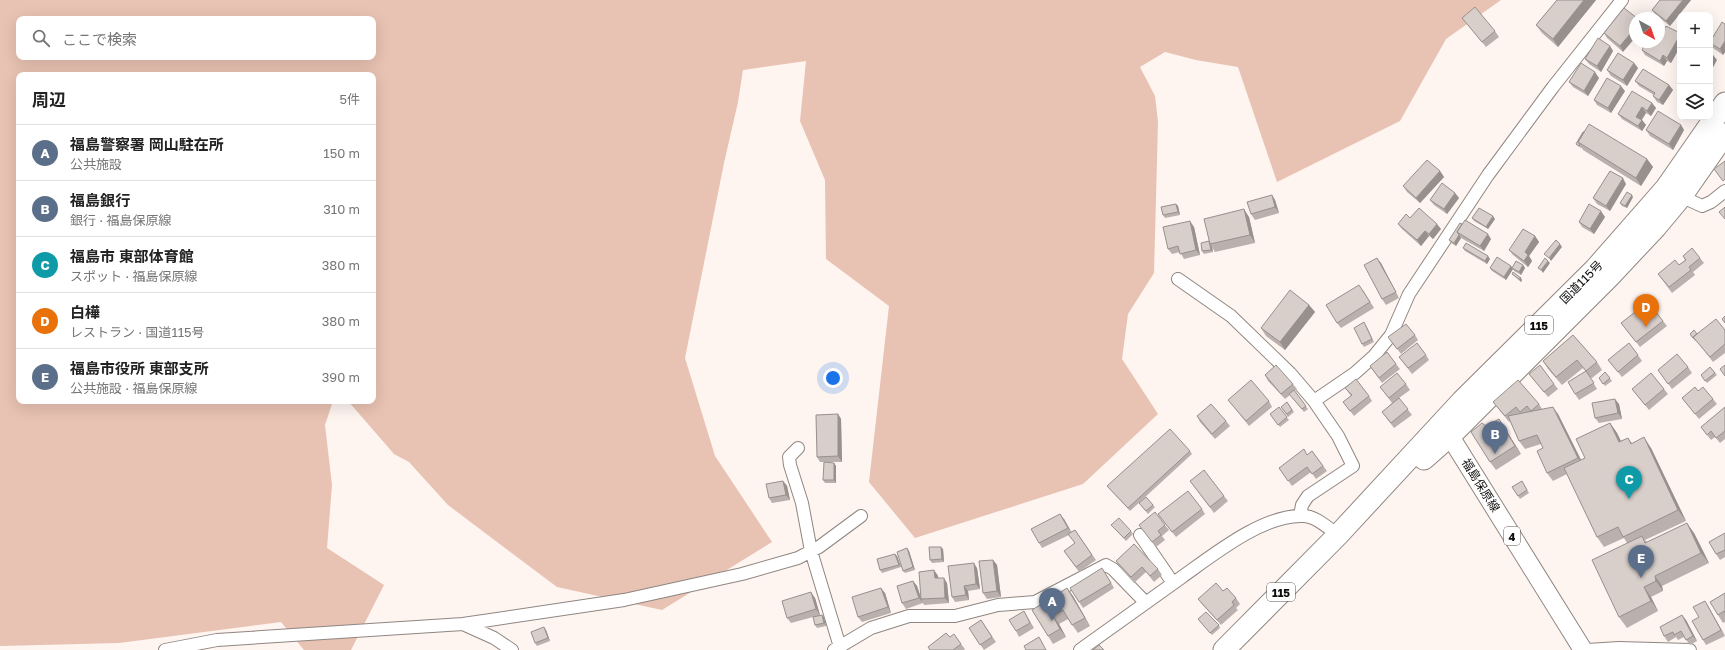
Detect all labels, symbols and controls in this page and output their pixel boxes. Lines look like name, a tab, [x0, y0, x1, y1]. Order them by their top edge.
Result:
north arrow	[1629, 12, 1665, 48]
map controls	[1677, 12, 1713, 120]
button: +	[1677, 12, 1713, 48]
search box	[16, 16, 376, 60]
icon: search	[30, 27, 52, 49]
text: ここで検索	[62, 30, 137, 48]
button: −	[1677, 48, 1713, 84]
button: layers	[1677, 84, 1713, 120]
text: 周辺	[32, 89, 66, 110]
text: 5件	[339, 91, 360, 107]
text: 福島警察署 岡山駐在所	[70, 135, 224, 153]
text: A	[40, 145, 50, 161]
text: 150 m	[323, 145, 360, 161]
text: 公共施設	[70, 156, 122, 172]
text: 福島銀行	[70, 191, 130, 209]
text: B	[40, 201, 50, 217]
text: 310 m	[323, 201, 360, 217]
text: 銀行 · 福島保原線	[70, 212, 171, 228]
text: 福島市 東部体育館	[70, 247, 194, 265]
text: C	[40, 257, 50, 273]
text: 380 m	[322, 257, 360, 273]
street label: 国道115号	[1556, 257, 1606, 307]
text: スポット · 福島保原線	[70, 268, 197, 284]
pin: D	[1633, 294, 1659, 327]
text: 白樺	[70, 303, 100, 321]
text: D	[40, 313, 50, 329]
text: 380 m	[322, 313, 360, 329]
road number: 115	[1525, 316, 1553, 334]
text: レストラン · 国道115号	[70, 324, 205, 340]
text: 福島市役所 東部支所	[70, 359, 209, 377]
your location	[823, 368, 843, 388]
text: E	[41, 369, 49, 385]
text: 390 m	[322, 369, 360, 385]
text: 公共施設 · 福島保原線	[70, 380, 197, 396]
pin: B	[1482, 421, 1508, 454]
street label: 福島保原線	[1459, 456, 1503, 514]
pin: C	[1616, 466, 1642, 499]
road number: 4	[1504, 527, 1520, 545]
pin: E	[1628, 545, 1654, 578]
road number: 115	[1267, 583, 1295, 601]
pin: A	[1039, 588, 1065, 621]

